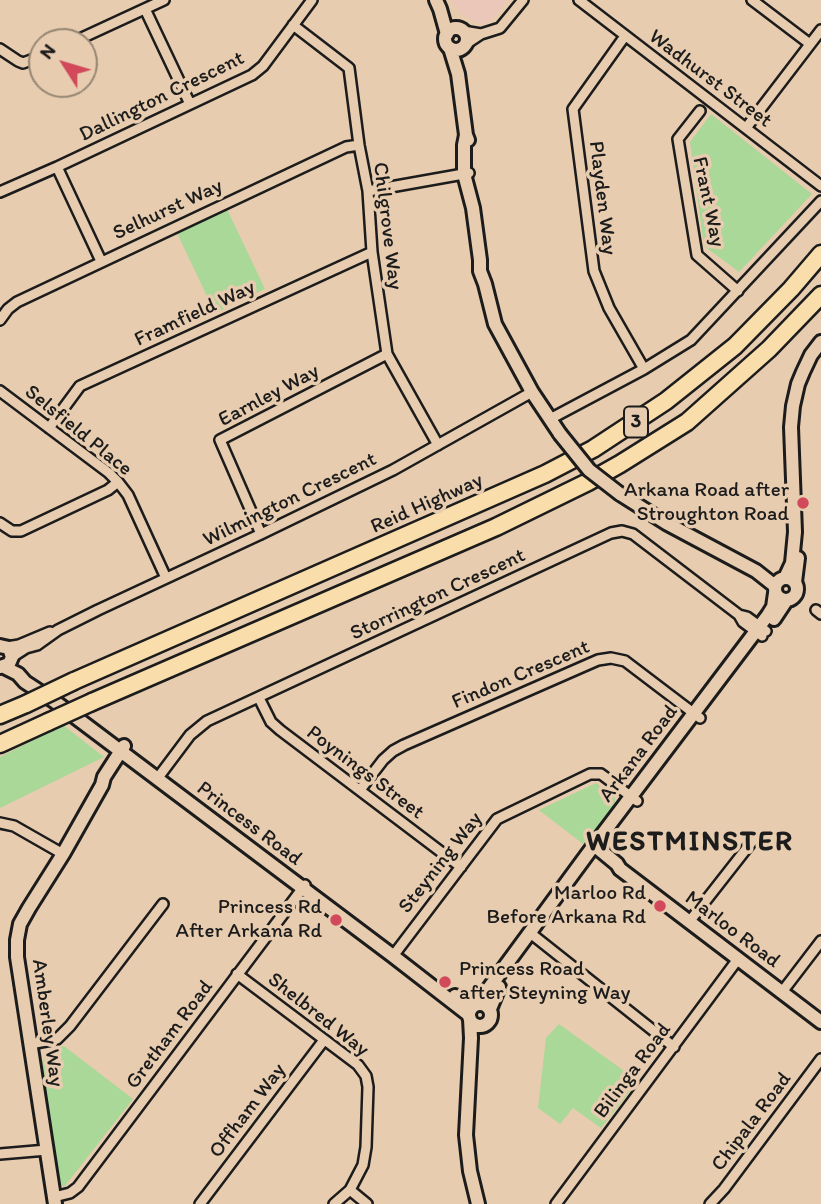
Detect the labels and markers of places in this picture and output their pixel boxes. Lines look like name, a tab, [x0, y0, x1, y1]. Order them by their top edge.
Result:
place label: Arkana Road after Stroughton Road	[624, 478, 789, 528]
marker: Arkana Road after Stroughton Road	[795, 495, 811, 511]
place label: Marloo Rd Before Arkana Rd	[486, 881, 646, 931]
place label: Princess Rd After Arkana Rd	[176, 895, 322, 945]
marker: Marloo Rd Before Arkana Rd	[652, 898, 668, 914]
marker: Princess Rd After Arkana Rd	[328, 912, 344, 928]
place label: Princess Road after Steyning Way	[459, 957, 630, 1007]
marker: Princess Road after Steyning Way	[437, 974, 453, 990]

